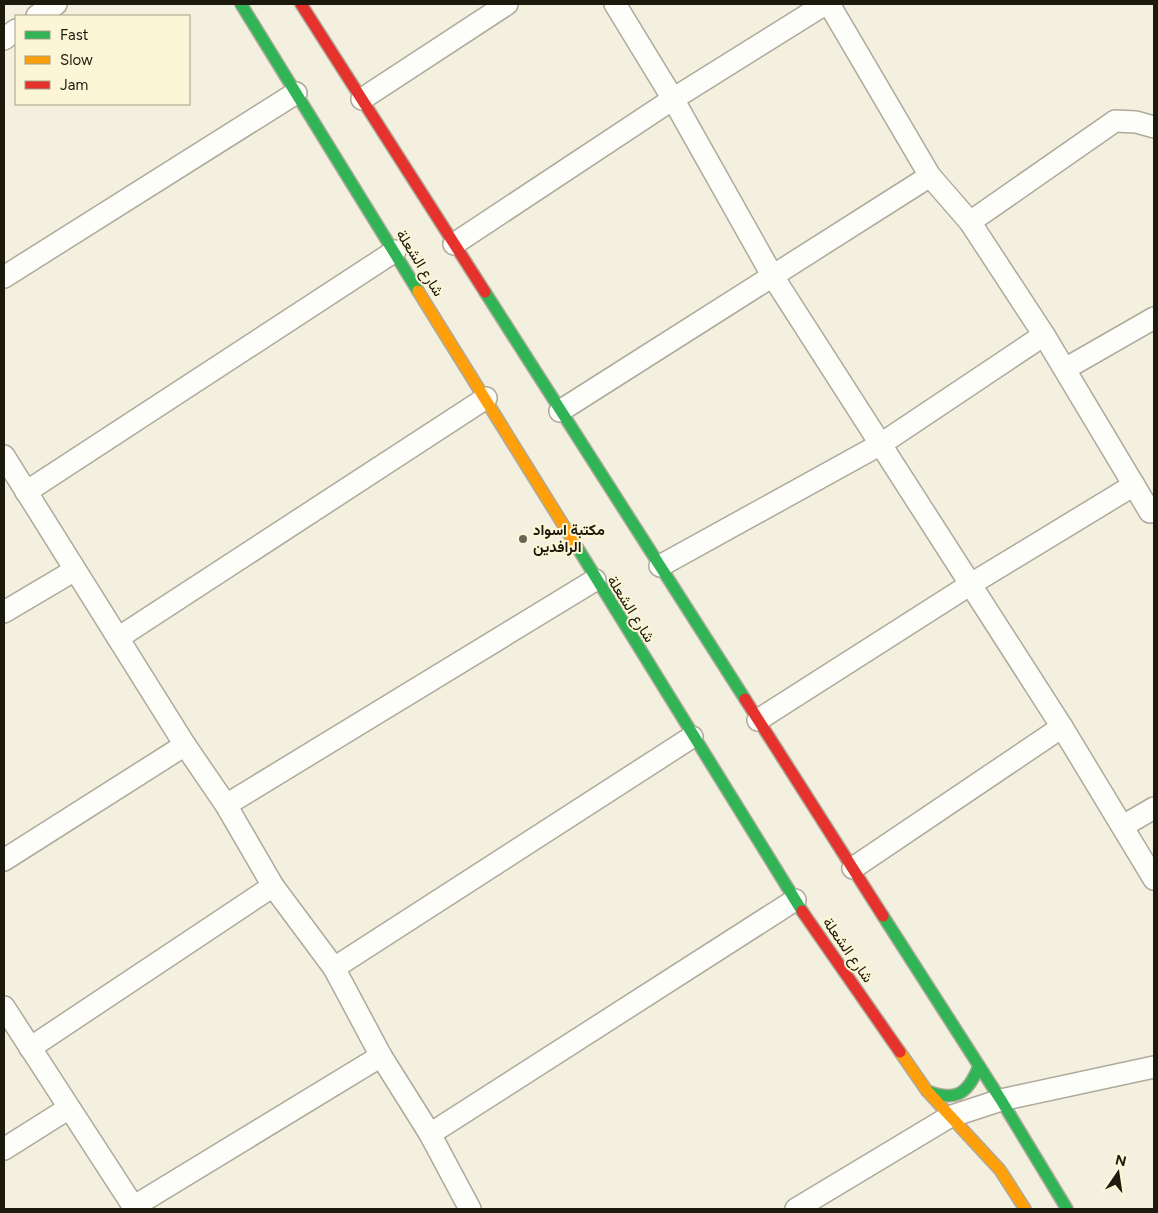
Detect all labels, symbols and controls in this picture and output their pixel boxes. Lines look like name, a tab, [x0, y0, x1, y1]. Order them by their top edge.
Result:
legend	[15, 15, 190, 105]
text: Fast	[60, 26, 89, 44]
text: Slow	[60, 51, 93, 69]
text: Jam	[60, 76, 88, 94]
street label: شارع الشعلة	[391, 226, 448, 301]
place label: مكتبة اسواد الرافدين	[533, 521, 605, 556]
marker: مكتبة اسواد الرافدين	[517, 533, 529, 545]
street label: شارع الشعلة	[602, 572, 659, 647]
street label: شارع الشعلة	[817, 914, 877, 987]
north arrow	[1093, 1148, 1143, 1198]
text: N	[1114, 1151, 1128, 1170]

